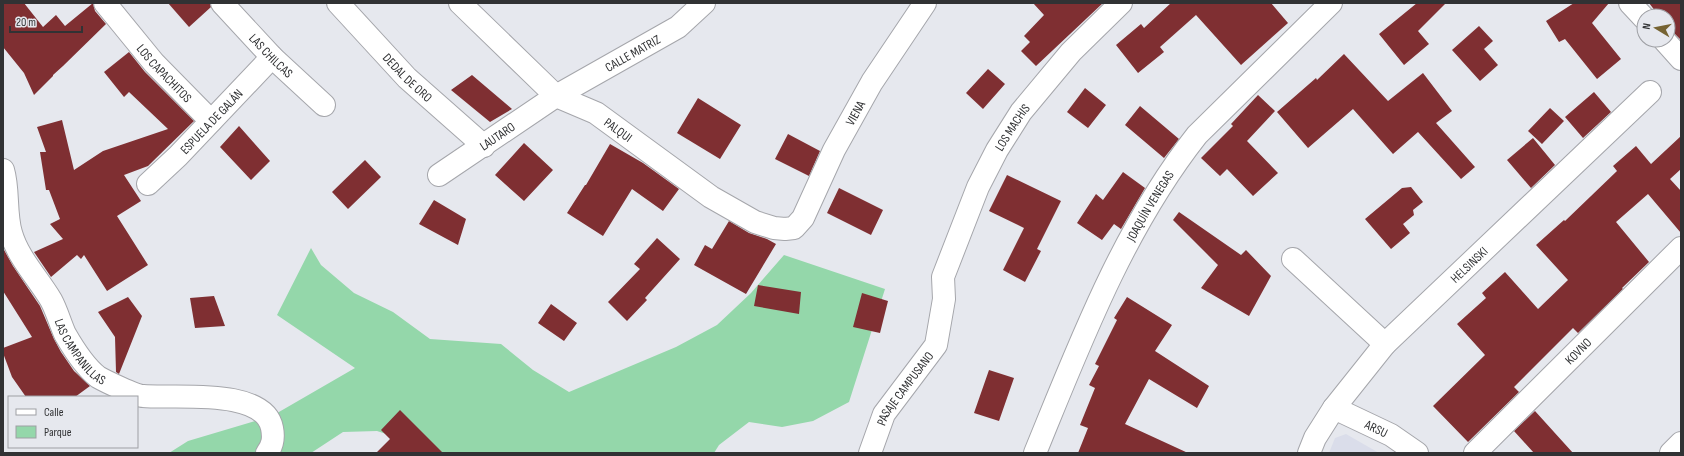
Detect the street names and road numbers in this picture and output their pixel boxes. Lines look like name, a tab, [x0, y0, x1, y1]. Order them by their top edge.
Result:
street label: LAS CHILCAS	[245, 31, 296, 82]
street label: CALLE MATRIZ	[602, 31, 664, 76]
street label: LOS CAPACHITOS	[133, 41, 195, 106]
street label: DEDAL DE ORO	[379, 50, 435, 106]
street label: ESPUELA DE GALÁN	[177, 86, 246, 158]
street label: VIENA	[842, 98, 869, 129]
street label: LOS MACHIS	[992, 100, 1034, 154]
street label: PALQUI	[601, 115, 635, 146]
street label: LAUTARO	[477, 119, 518, 154]
street label: JOAQUÍN VENEGAS	[1123, 167, 1178, 245]
street label: HELSINSKI	[1447, 244, 1491, 287]
street label: LAS CAMPANILLAS	[51, 317, 109, 389]
street label: KOVNO	[1562, 335, 1595, 368]
street label: PASAJE CAMPUSANO	[874, 349, 937, 428]
street label: ARSU	[1361, 416, 1390, 441]

